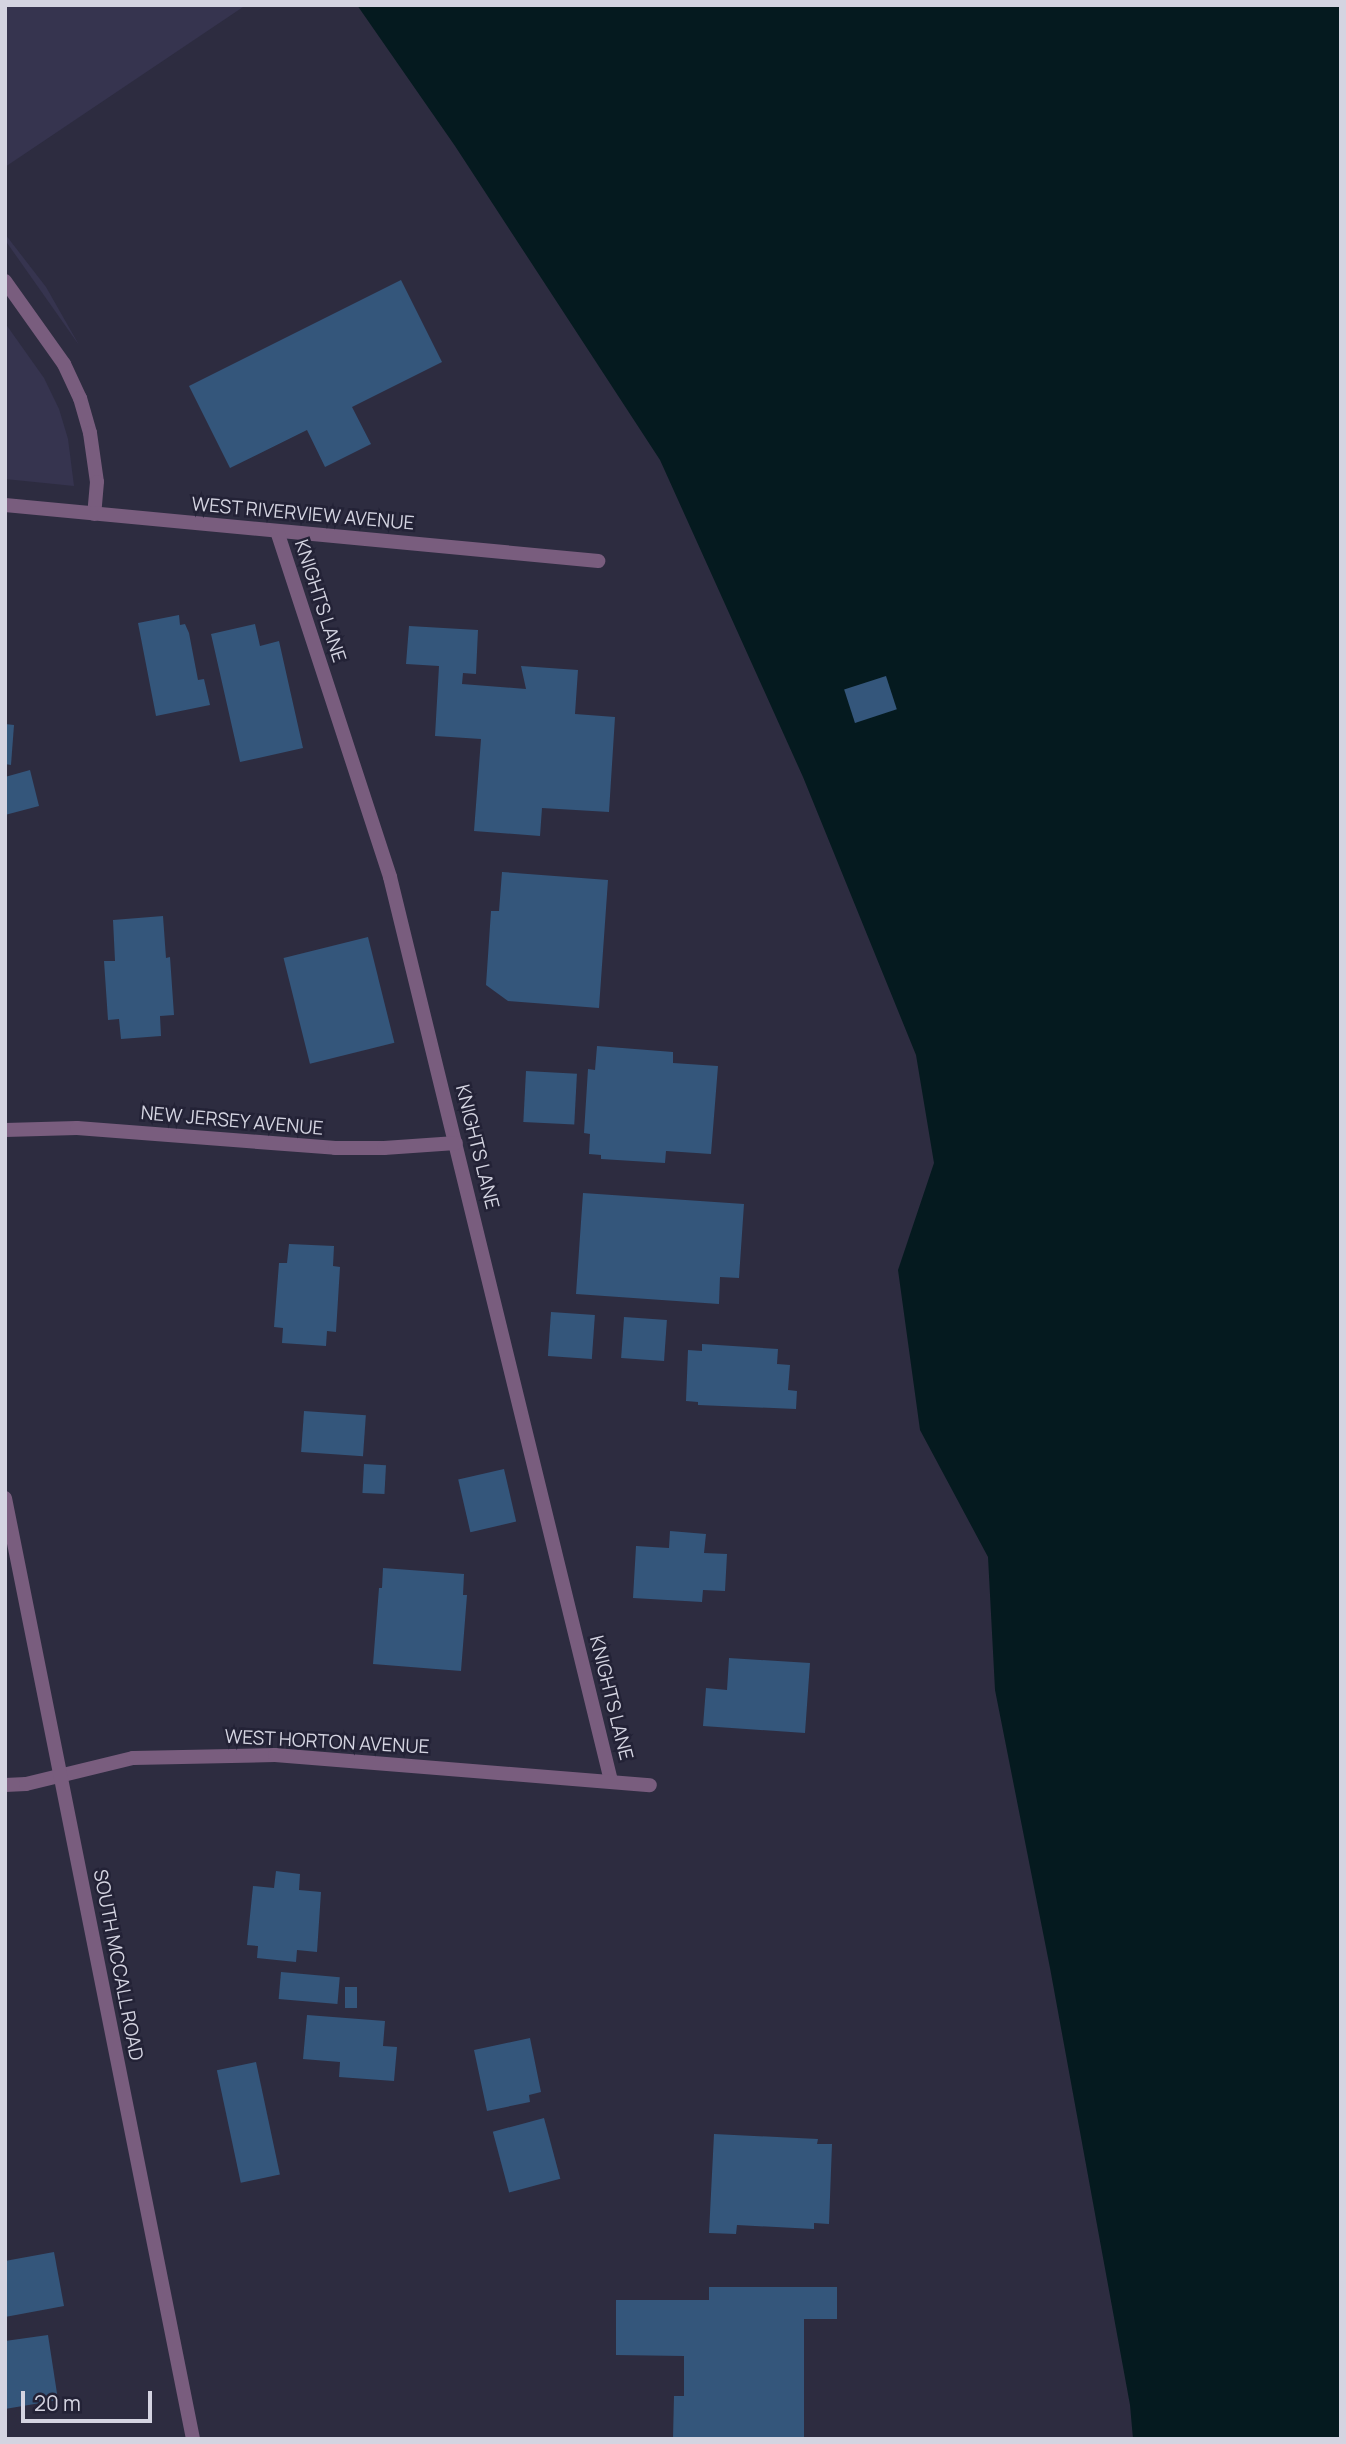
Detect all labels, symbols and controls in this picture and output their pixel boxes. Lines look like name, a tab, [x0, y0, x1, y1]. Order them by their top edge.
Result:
street label: WEST RIVERVIEW AVENUE	[190, 493, 416, 535]
street label: KNIGHTS LANE	[289, 537, 351, 665]
street label: KNIGHTS LANE	[451, 1082, 503, 1212]
street label: NEW JERSEY AVENUE	[139, 1102, 325, 1140]
street label: KNIGHTS LANE	[585, 1633, 637, 1763]
street label: WEST HORTON AVENUE	[224, 1725, 430, 1759]
street label: SOUTH MCCALL ROAD	[88, 1867, 148, 2063]
scale bar	[24, 2378, 156, 2422]
text: 20 m	[34, 2389, 81, 2417]

